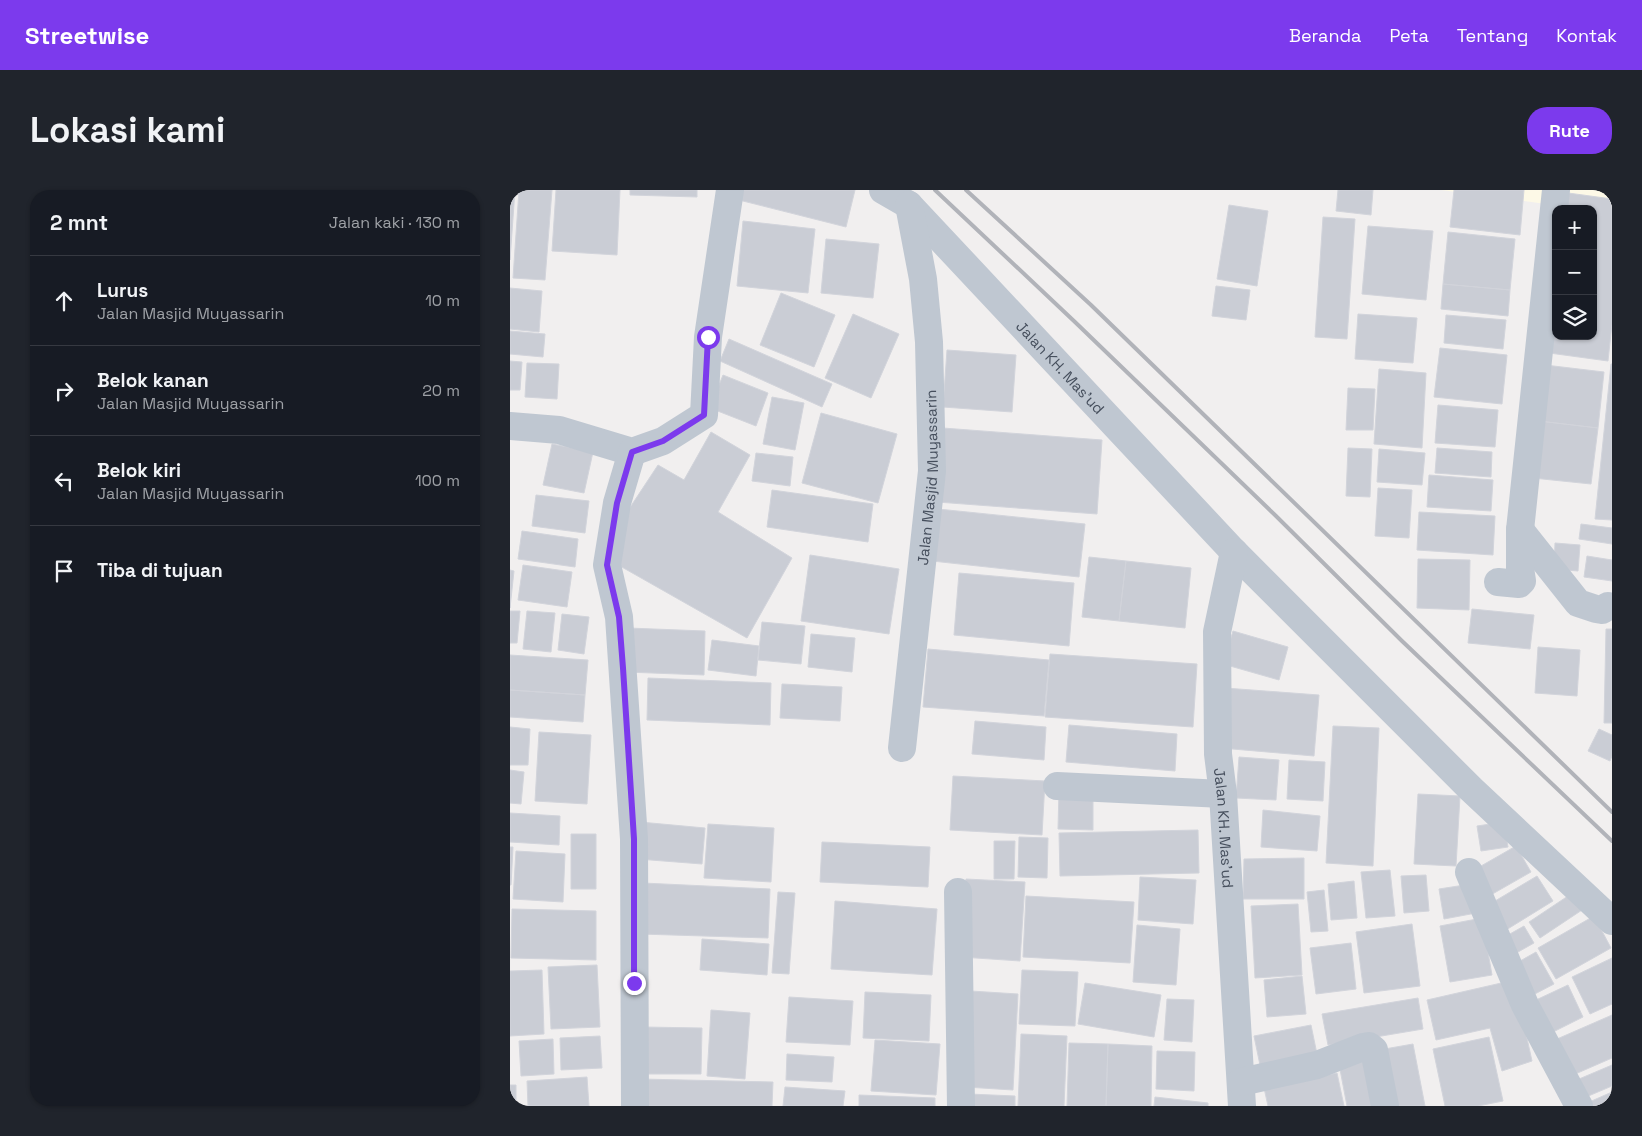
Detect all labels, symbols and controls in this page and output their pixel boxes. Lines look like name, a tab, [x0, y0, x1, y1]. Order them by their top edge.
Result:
text: Streetwise	[25, 20, 149, 51]
text: Beranda	[1289, 24, 1361, 47]
text: Peta	[1389, 24, 1429, 47]
text: Tentang	[1457, 24, 1528, 47]
text: Kontak	[1556, 24, 1617, 47]
button: Rute	[1527, 107, 1612, 154]
text: Lokasi kami	[30, 108, 225, 152]
map controls	[1552, 205, 1597, 340]
button: +	[1552, 205, 1597, 250]
text: 2 mnt	[50, 209, 108, 236]
text: Jalan kaki · 130 m	[329, 212, 460, 233]
button: −	[1552, 250, 1597, 295]
text: Lurus	[97, 278, 148, 303]
icon: ahead	[50, 287, 78, 315]
text: 10 m	[425, 290, 460, 311]
button: layers	[1552, 295, 1597, 340]
text: Jalan Masjid Muyassarin	[97, 303, 284, 324]
street label: Jalan KH. Mas'ud	[1013, 316, 1109, 418]
route start	[697, 326, 720, 349]
text: Belok kanan	[97, 368, 209, 393]
icon: right	[50, 377, 78, 405]
text: 20 m	[422, 380, 460, 401]
street label: Jalan Masjid Muyassarin	[912, 389, 942, 566]
text: Jalan Masjid Muyassarin	[97, 393, 284, 414]
text: Belok kiri	[97, 458, 181, 483]
icon: left	[50, 467, 78, 495]
text: 100 m	[415, 470, 460, 491]
text: Jalan Masjid Muyassarin	[97, 483, 284, 504]
icon: arrive	[50, 557, 78, 585]
text: Tiba di tujuan	[97, 558, 223, 583]
street label: Jalan KH. Mas'ud	[1210, 767, 1238, 889]
route end	[623, 972, 646, 995]

